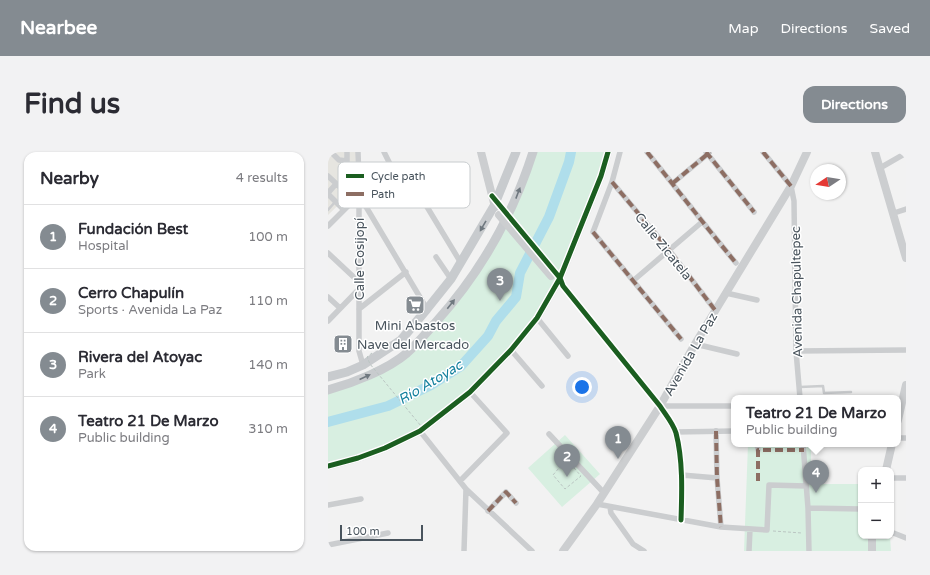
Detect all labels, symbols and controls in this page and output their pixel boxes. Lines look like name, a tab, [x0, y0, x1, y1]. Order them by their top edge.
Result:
text: Nearbee	[20, 17, 97, 39]
text: Map	[728, 20, 759, 37]
text: Directions	[781, 20, 848, 37]
text: Saved	[870, 20, 910, 37]
button: Directions	[803, 86, 906, 123]
text: Find us	[24, 87, 120, 121]
legend	[338, 162, 470, 208]
north arrow	[810, 164, 846, 200]
text: Nearby	[40, 168, 99, 189]
text: 4 results	[236, 170, 288, 186]
text: Cycle path	[371, 170, 426, 183]
one-way arrow	[515, 186, 521, 198]
text: Path	[371, 188, 395, 201]
street label: Calle Zicatela	[631, 210, 695, 284]
street label: Calle Cosijopí	[352, 218, 368, 300]
text: Fundación Best	[78, 220, 188, 238]
one-way arrow	[479, 220, 486, 231]
street label: Avenida Chapultepec	[788, 226, 806, 358]
text: 1	[49, 229, 57, 245]
text: 100 m	[248, 229, 288, 245]
text: Hospital	[78, 238, 129, 254]
pin: 3	[487, 268, 513, 301]
text: Cerro Chapulín	[78, 284, 184, 302]
text: 2	[49, 293, 57, 309]
text: 110 m	[248, 293, 288, 309]
supermarket icon: Mini Abastos	[404, 294, 426, 316]
one-way arrow	[447, 299, 456, 310]
text: Sports · Avenida La Paz	[78, 302, 222, 318]
street label: Avenida La Paz	[660, 310, 721, 399]
place label: Mini Abastos	[375, 318, 455, 334]
building icon: Nave del Mercado	[332, 333, 354, 355]
place label: Nave del Mercado	[357, 337, 469, 353]
text: Rivera del Atoyac	[78, 348, 202, 366]
water label: Río Atoyac	[395, 356, 467, 408]
text: 3	[49, 357, 57, 373]
text: 140 m	[248, 357, 288, 373]
text: Park	[78, 366, 106, 382]
one-way arrow	[359, 374, 370, 380]
your location	[572, 377, 592, 397]
popup	[731, 395, 901, 447]
text: Teatro 21 De Marzo	[746, 404, 886, 422]
text: Teatro 21 De Marzo	[78, 412, 219, 430]
text: 4	[49, 421, 57, 437]
text: 310 m	[248, 421, 288, 437]
text: Public building	[746, 422, 837, 438]
pin: 1	[605, 426, 631, 459]
text: Public building	[78, 430, 170, 446]
pin: 2	[554, 444, 580, 477]
pin: 4	[803, 460, 829, 493]
map controls	[858, 467, 894, 539]
button: +	[858, 467, 894, 503]
button: −	[858, 503, 894, 539]
scale bar	[340, 523, 423, 542]
text: 100 m	[346, 525, 380, 538]

